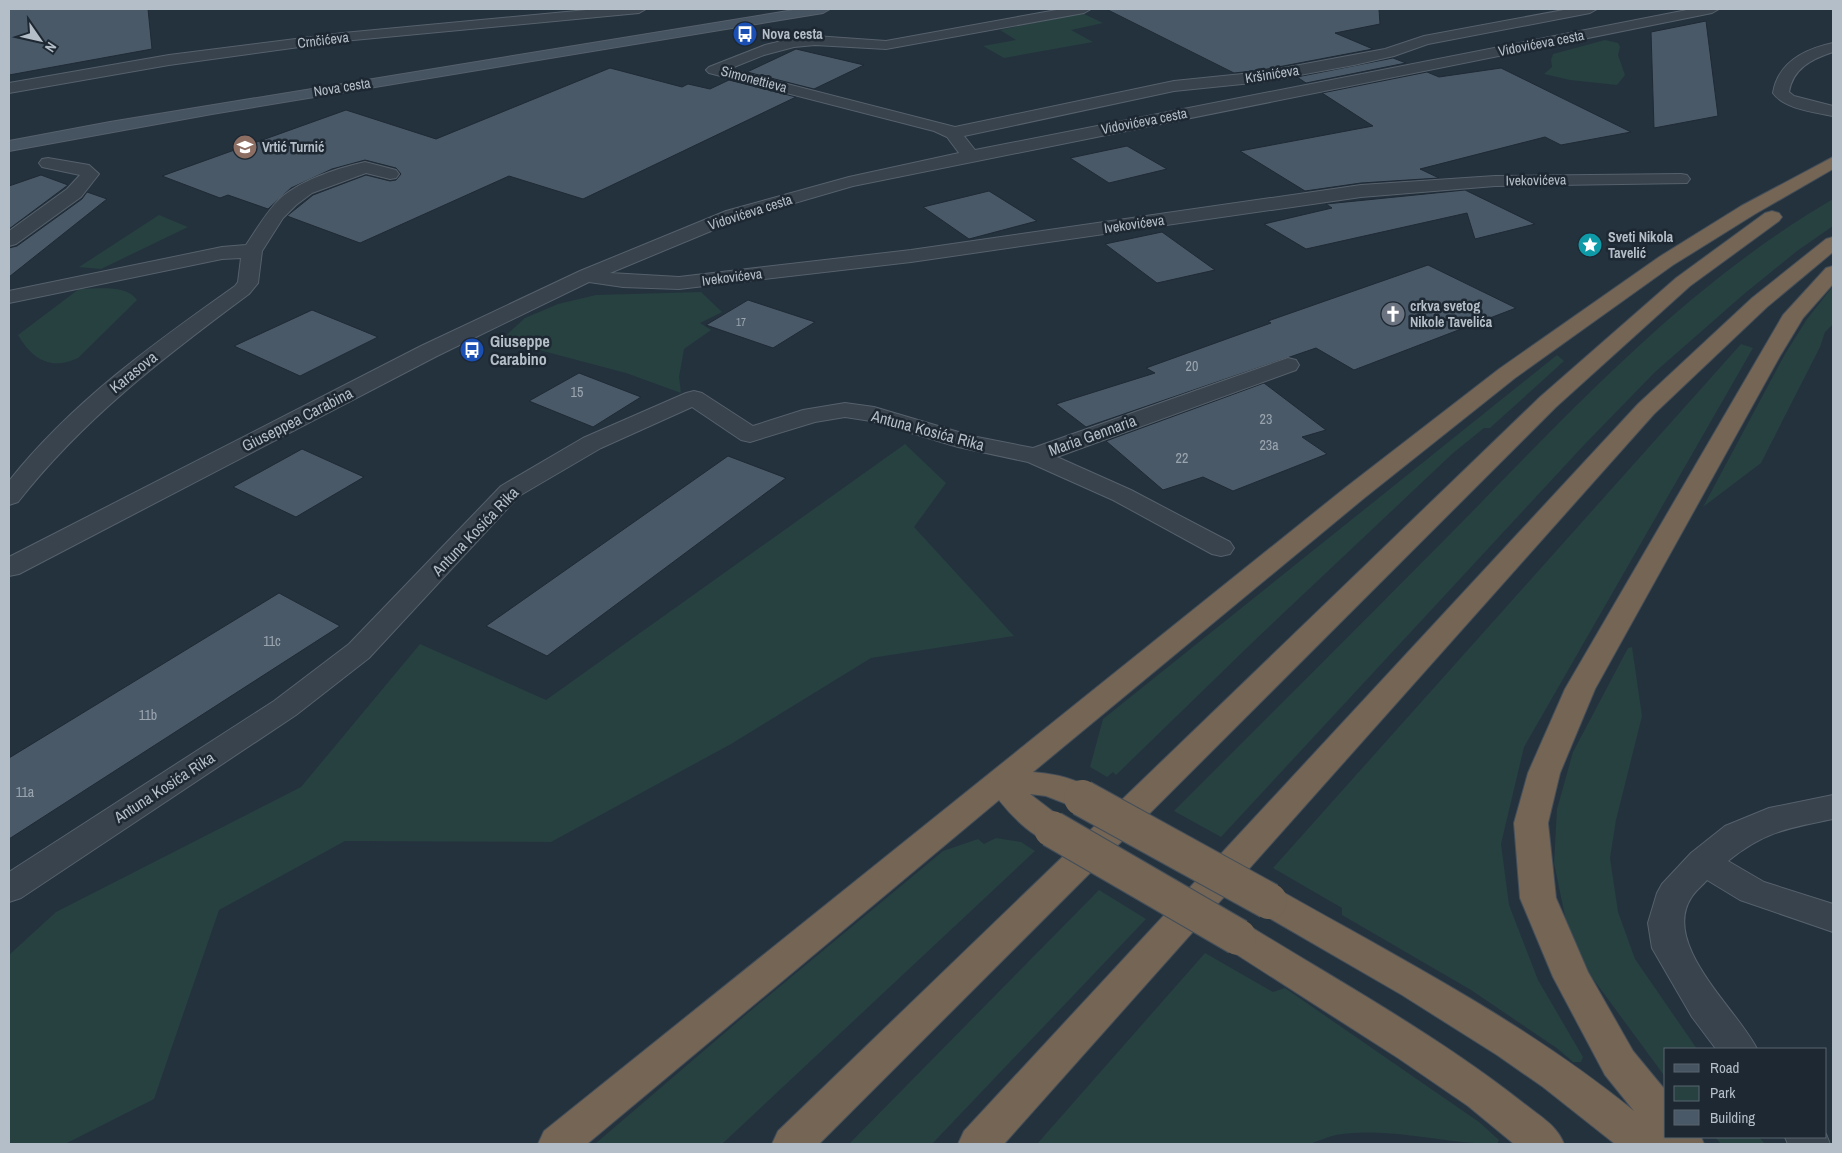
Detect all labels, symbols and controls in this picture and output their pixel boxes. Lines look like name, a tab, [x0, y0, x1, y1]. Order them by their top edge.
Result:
north arrow	[15, 15, 65, 65]
bus stop icon: Nova cesta	[732, 21, 758, 47]
place label: Nova cesta	[762, 25, 823, 43]
street label: Vidovićeva cesta	[1496, 26, 1586, 60]
street label: Crnčićeva	[296, 28, 350, 52]
text: N	[41, 39, 61, 56]
street label: Kršinićeva	[1244, 61, 1301, 87]
street label: Simonettieva	[719, 62, 790, 97]
street label: Nova cesta	[312, 74, 372, 100]
street label: Vidovićeva cesta	[1099, 104, 1189, 138]
school or university icon: Vrtić Turnić	[232, 134, 258, 160]
place label: Vrtić Turnić	[262, 138, 324, 156]
street label: Ivekovićeva	[1506, 170, 1567, 190]
street label: Vidovićeva cesta	[706, 190, 795, 234]
street label: Ivekovićeva	[1103, 211, 1166, 237]
place label: Sveti Nikola Tavelić	[1608, 228, 1674, 262]
place icon: Sveti Nikola Tavelić	[1577, 232, 1603, 258]
street label: Ivekovićeva	[701, 264, 764, 290]
place label: crkva svetog Nikole Tavelića	[1410, 297, 1493, 331]
church icon: crkva svetog Nikole Tavelića	[1380, 301, 1406, 327]
house number: 17	[736, 315, 746, 329]
place label: Giuseppe Carabino	[490, 330, 550, 370]
bus stop icon: Giuseppe Carabino	[459, 337, 485, 363]
street label: Karasova	[105, 346, 162, 398]
house number: 20	[1186, 357, 1198, 375]
street label: Giuseppea Carabina	[238, 381, 357, 456]
house number: 15	[571, 383, 583, 401]
street label: Antuna Kosića Rika	[868, 404, 988, 456]
street label: Maria Gennaria	[1045, 409, 1140, 461]
house number: 23	[1260, 410, 1272, 428]
house number: 23a	[1259, 436, 1279, 454]
house number: 22	[1176, 449, 1188, 467]
street label: Antuna Kosića Rika	[426, 481, 524, 581]
house number: 11c	[263, 632, 281, 650]
house number: 11b	[139, 706, 157, 724]
street label: Antuna Kosića Rika	[109, 746, 219, 828]
house number: 11a	[16, 783, 35, 801]
legend	[1664, 1048, 1827, 1138]
text: Road	[1710, 1057, 1739, 1078]
text: Park	[1710, 1082, 1736, 1103]
text: Building	[1710, 1107, 1755, 1128]

